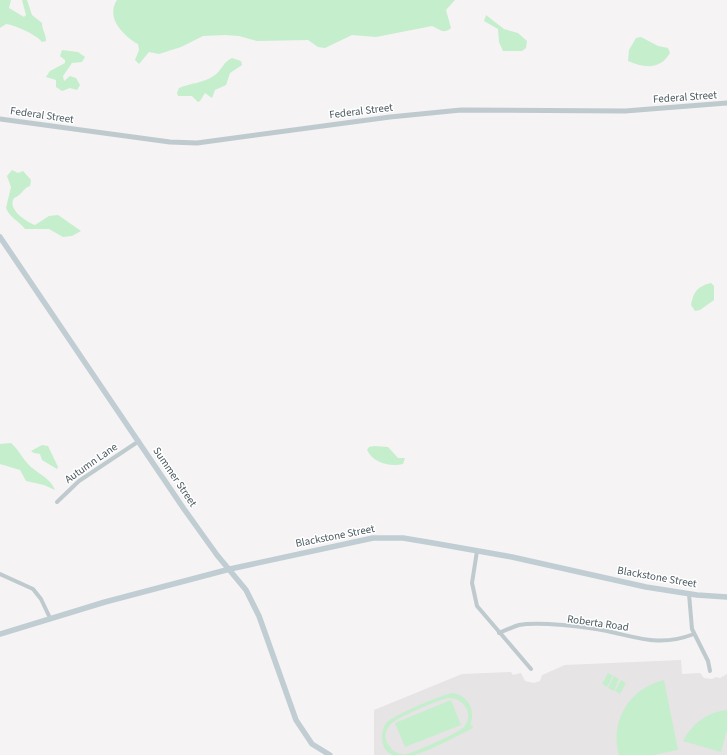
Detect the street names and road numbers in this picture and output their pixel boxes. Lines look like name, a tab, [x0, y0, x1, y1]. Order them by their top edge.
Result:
street label: Federal Street	[653, 87, 718, 107]
street label: Federal Street	[328, 100, 394, 122]
street label: Federal Street	[9, 103, 75, 127]
street label: Autumn Lane	[62, 439, 121, 487]
street label: Summer Street	[149, 444, 201, 510]
street label: Blackstone Street	[294, 521, 376, 551]
street label: Blackstone Street	[616, 563, 698, 591]
street label: Roberta Road	[566, 611, 630, 635]

